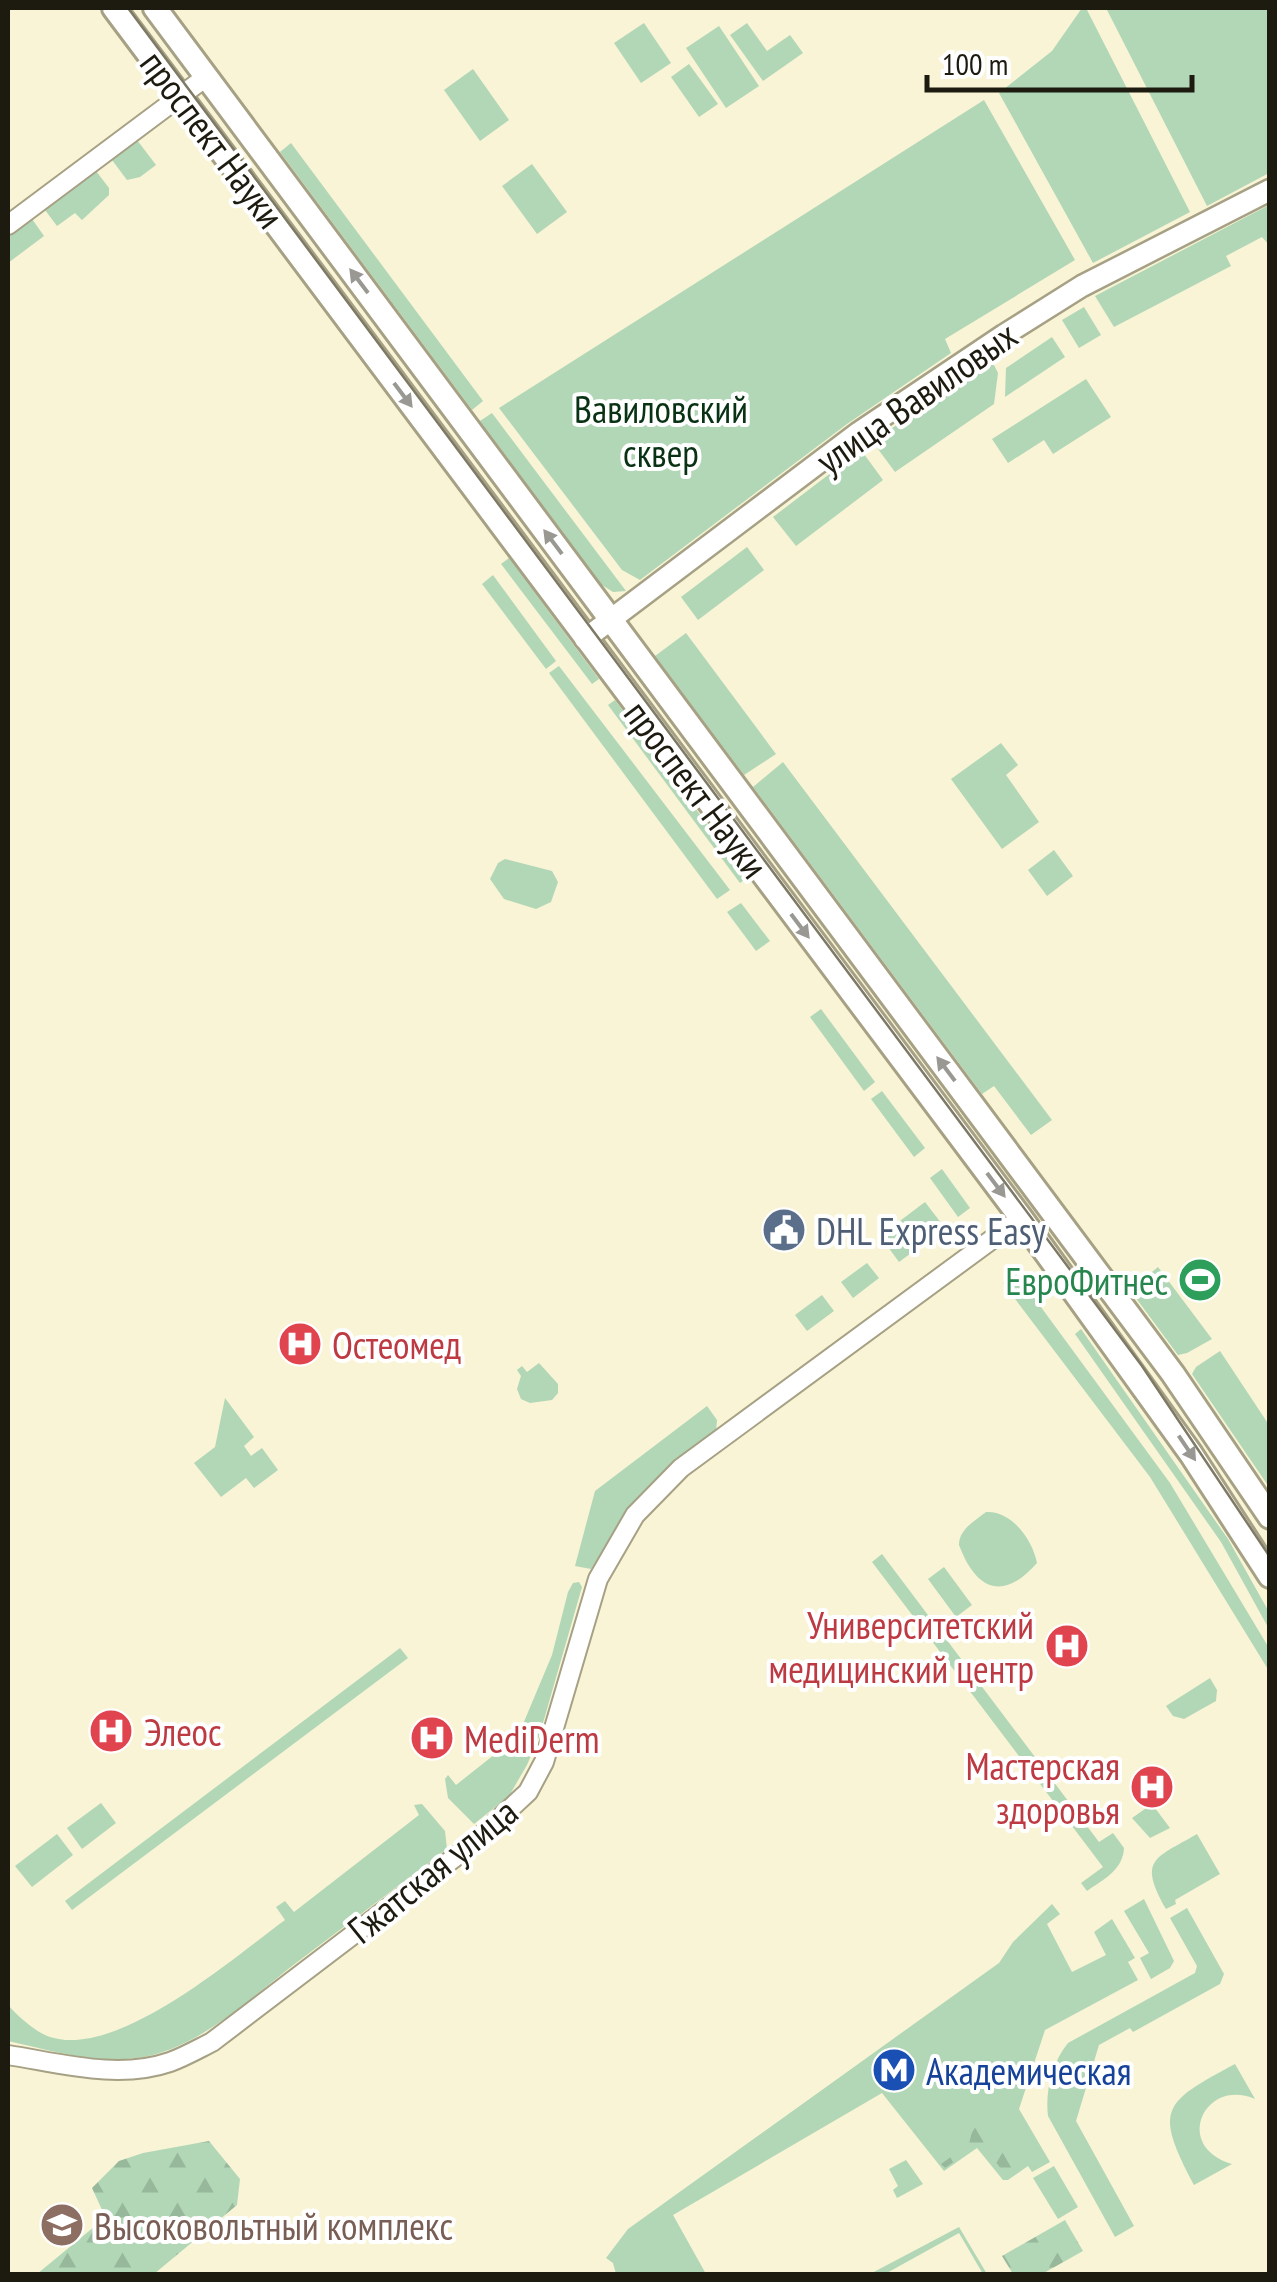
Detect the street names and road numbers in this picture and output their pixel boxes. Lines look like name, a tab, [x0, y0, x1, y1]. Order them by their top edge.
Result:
street label: проспект Науки	[130, 40, 296, 238]
street label: улица Вавиловых	[806, 310, 1026, 484]
street label: проспект Науки	[614, 690, 780, 888]
street label: Гжатская улица	[337, 1787, 527, 1953]

